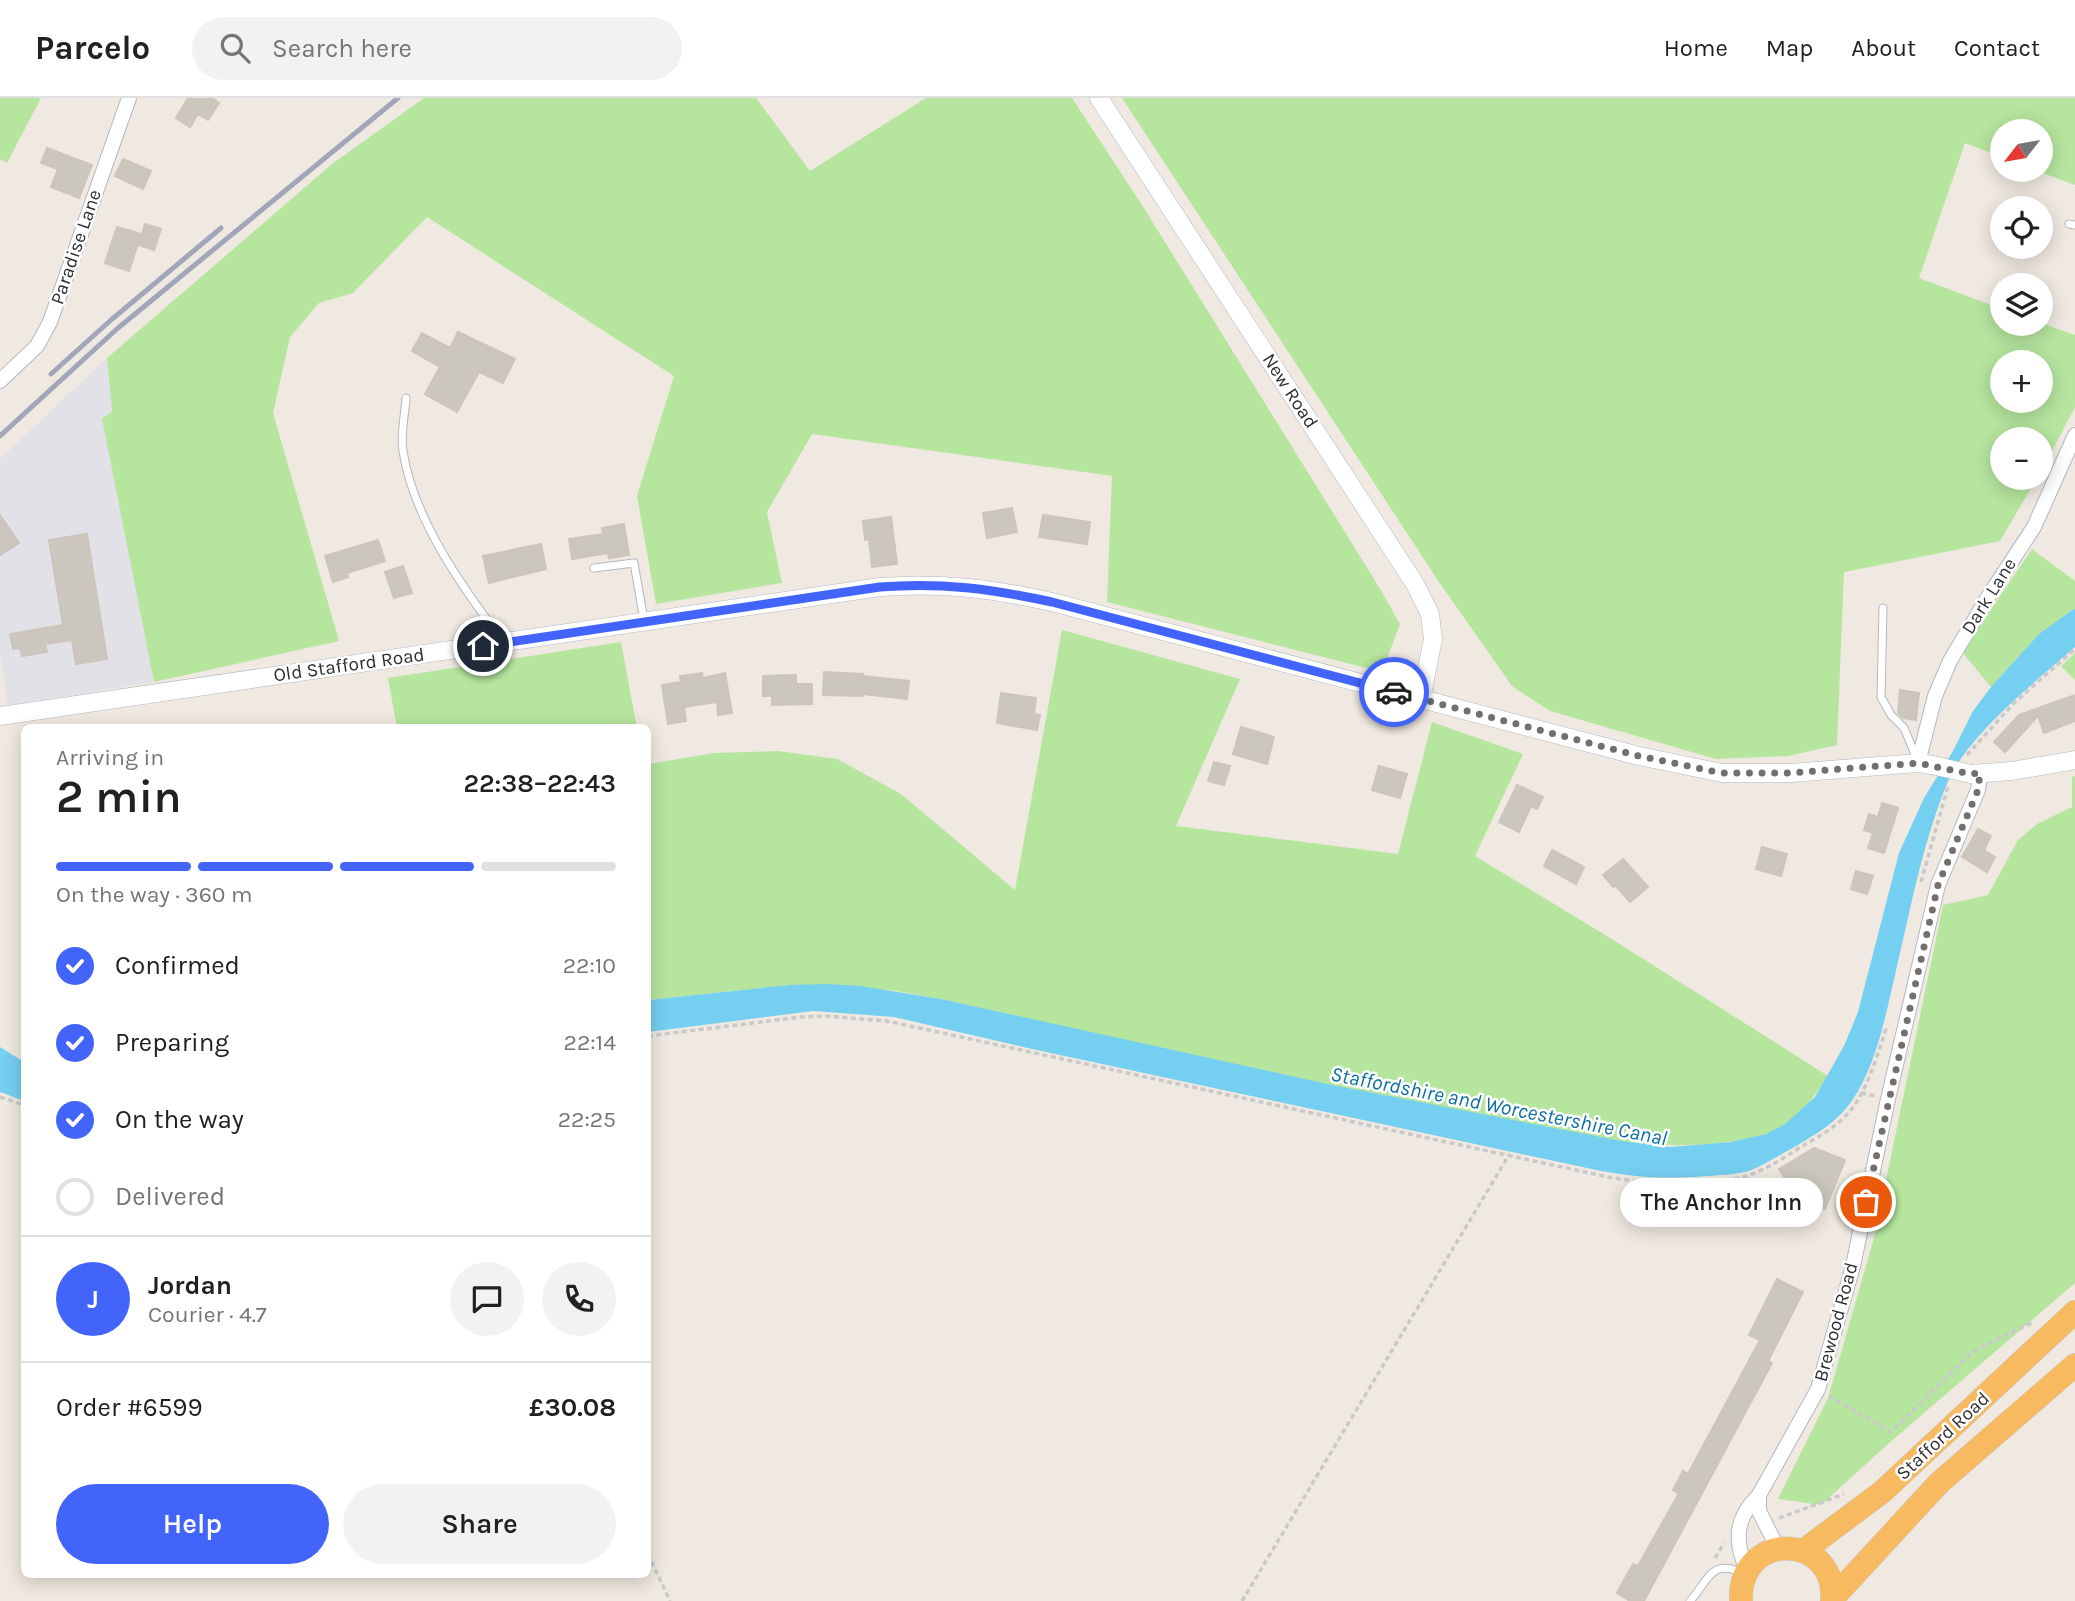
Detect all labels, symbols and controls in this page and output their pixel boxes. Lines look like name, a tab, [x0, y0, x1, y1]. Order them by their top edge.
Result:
search box	[192, 17, 682, 80]
text: Parcelo	[35, 29, 150, 67]
icon: search	[216, 29, 254, 67]
text: Search here	[272, 33, 412, 64]
text: Home	[1664, 34, 1728, 62]
text: Map	[1766, 34, 1813, 62]
text: About	[1851, 34, 1916, 62]
text: Contact	[1954, 34, 2040, 62]
north arrow	[1990, 119, 2053, 182]
map controls	[1990, 119, 2053, 490]
street label: Paradise Lane	[46, 187, 106, 307]
button: locate	[1990, 196, 2053, 259]
button: layers	[1990, 273, 2053, 336]
street label: New Road	[1258, 349, 1322, 433]
button: +	[1990, 350, 2053, 413]
button: −	[1990, 427, 2053, 490]
street label: Dark Lane	[1957, 554, 2021, 638]
pin	[453, 616, 513, 676]
icon: home	[464, 627, 502, 665]
street label: Old Stafford Road	[272, 644, 426, 686]
courier	[1359, 657, 1429, 727]
icon: car	[1375, 673, 1413, 711]
text: Arriving in	[56, 744, 164, 771]
text: 22:38–22:43	[463, 768, 616, 799]
text: 2 min	[56, 770, 182, 824]
text: On the way · 360 m	[56, 881, 252, 908]
icon: check	[56, 947, 94, 985]
text: Confirmed	[115, 950, 240, 981]
text: 22:10	[563, 952, 616, 979]
icon: check	[56, 1024, 94, 1062]
text: Preparing	[115, 1027, 229, 1058]
text: 22:14	[564, 1029, 616, 1056]
water label: Staffordshire and Worcestershire Canal	[1329, 1062, 1669, 1150]
icon: check	[56, 1101, 94, 1139]
text: On the way	[115, 1104, 244, 1135]
text: 22:25	[558, 1106, 616, 1133]
pin	[1836, 1172, 1896, 1232]
callout: The Anchor Inn	[1621, 1178, 1824, 1226]
text: Delivered	[115, 1181, 225, 1212]
icon: bag	[1847, 1183, 1885, 1221]
text: The Anchor Inn	[1641, 1189, 1802, 1216]
street label: Brewood Road	[1810, 1260, 1862, 1384]
button: chat	[450, 1262, 524, 1336]
button: phone	[542, 1262, 616, 1336]
text: Jordan	[148, 1270, 232, 1301]
text: J	[87, 1284, 99, 1315]
text: Courier · 4.7	[148, 1301, 267, 1328]
street label: Stafford Road	[1892, 1387, 1994, 1485]
text: Order #6599	[56, 1392, 203, 1423]
text: £30.08	[529, 1392, 616, 1423]
button: Help	[56, 1484, 329, 1564]
button: Share	[343, 1484, 616, 1564]

